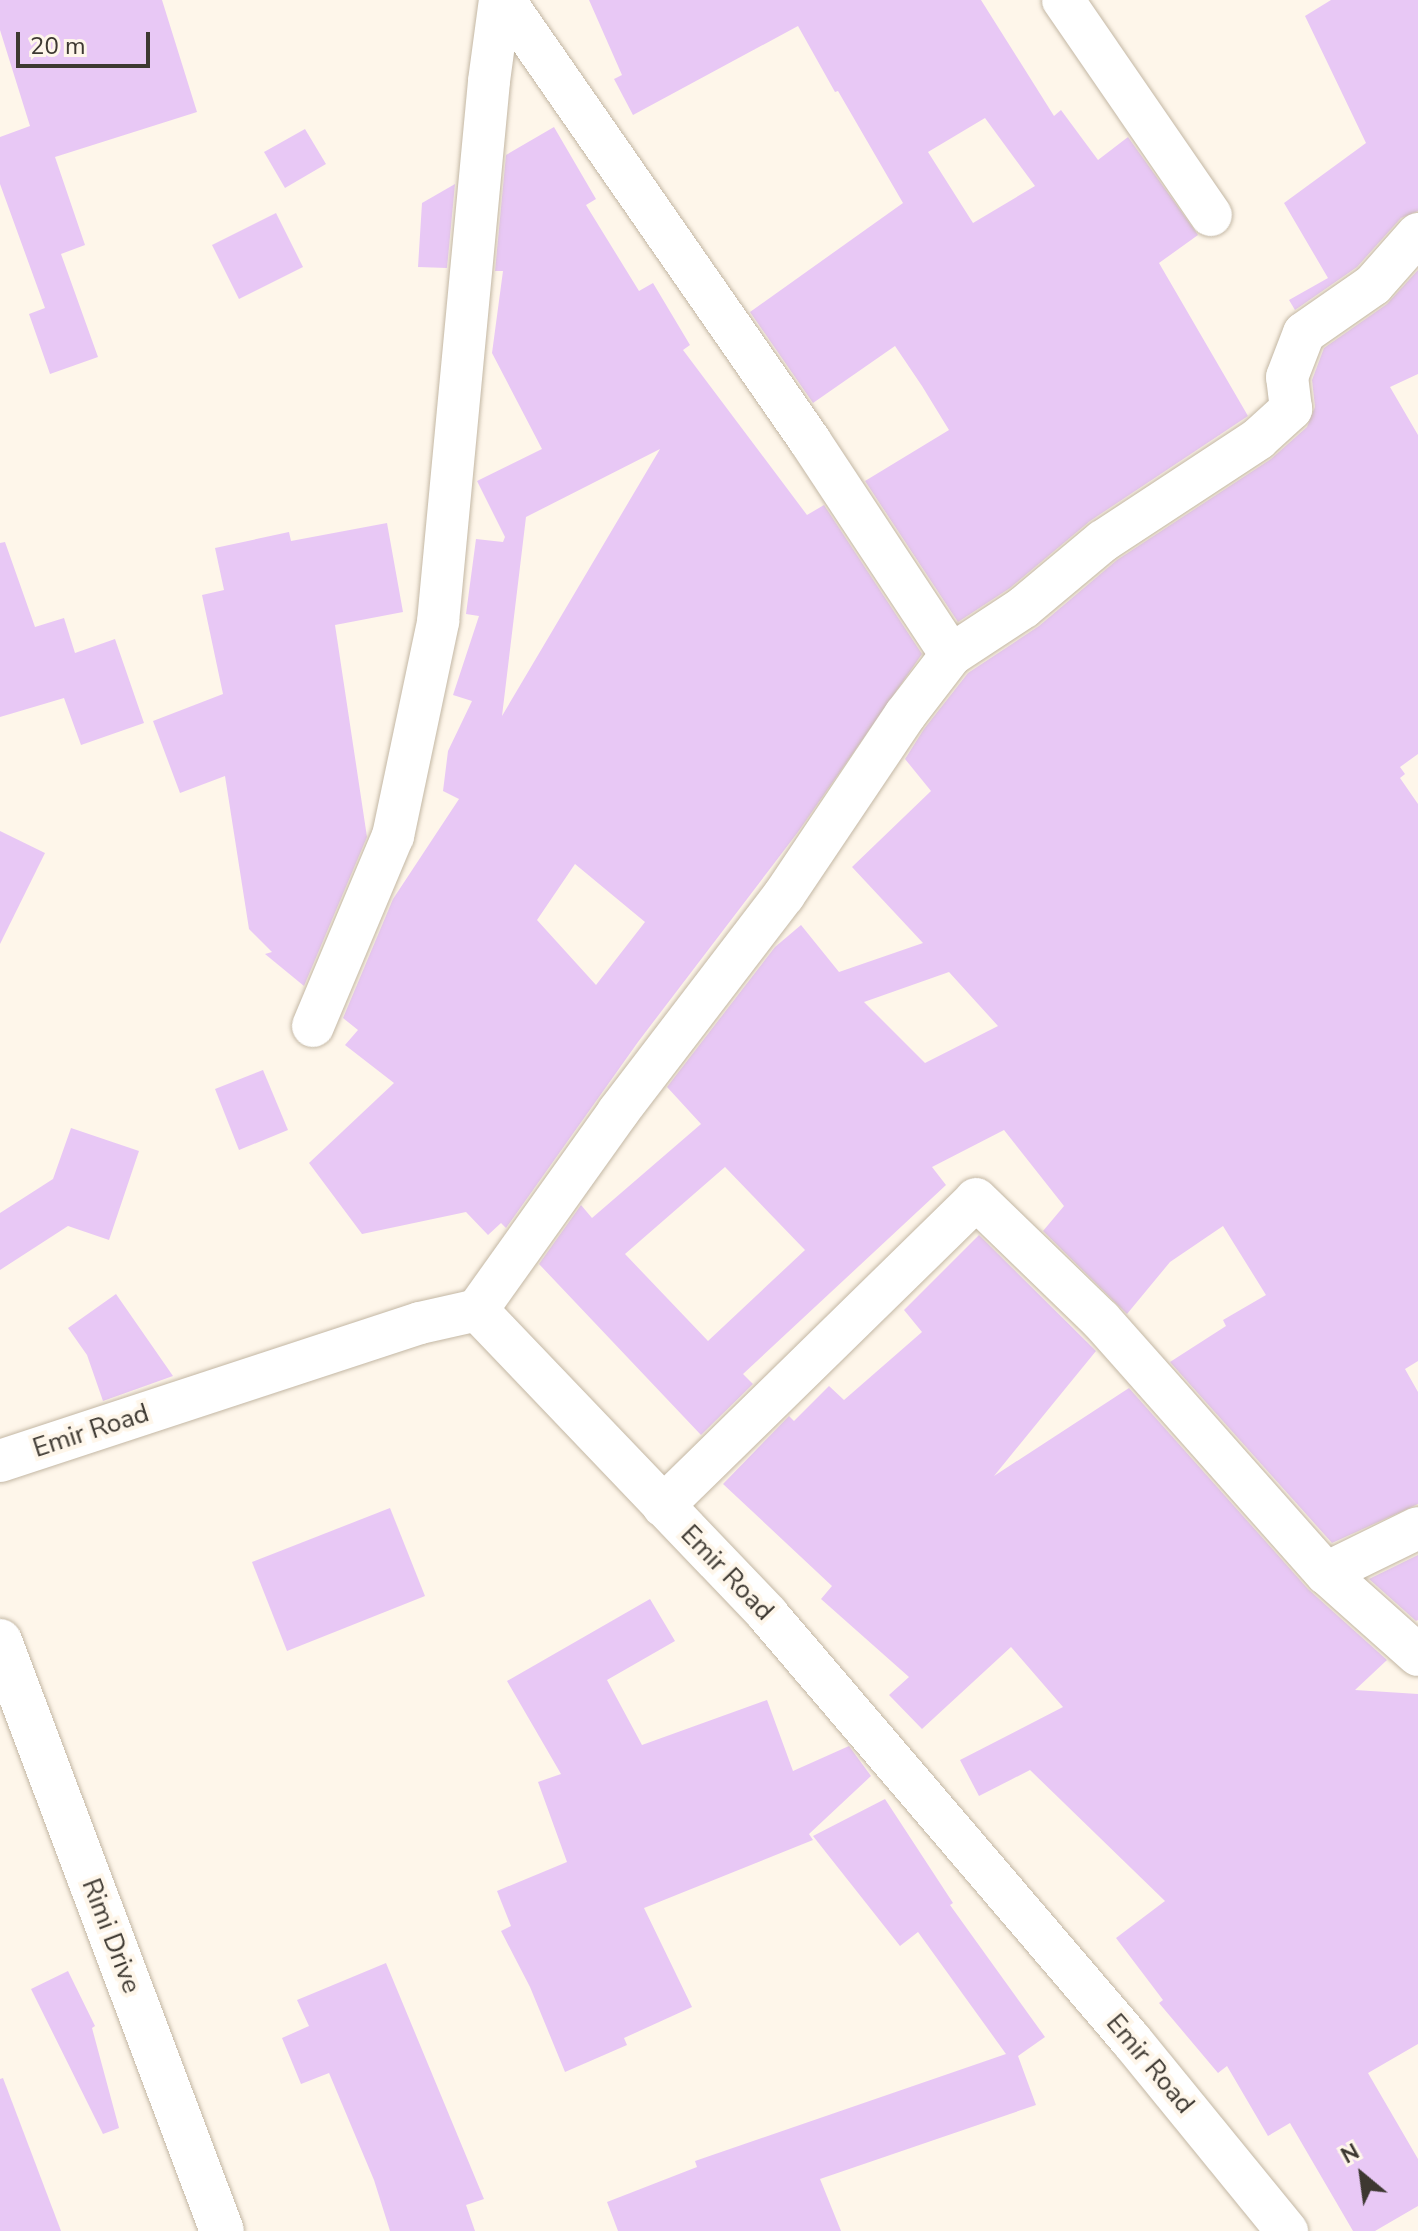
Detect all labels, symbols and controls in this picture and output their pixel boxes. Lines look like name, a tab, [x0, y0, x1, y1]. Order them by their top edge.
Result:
scale bar	[20, 16, 154, 66]
text: 20 m	[30, 30, 86, 62]
street label: Emir Road	[29, 1398, 153, 1464]
street label: Emir Road	[674, 1519, 780, 1627]
street label: Rimi Drive	[75, 1874, 147, 1998]
street label: Emir Road	[1100, 2008, 1200, 2120]
north arrow	[1322, 2135, 1402, 2215]
text: N	[1336, 2137, 1365, 2171]

